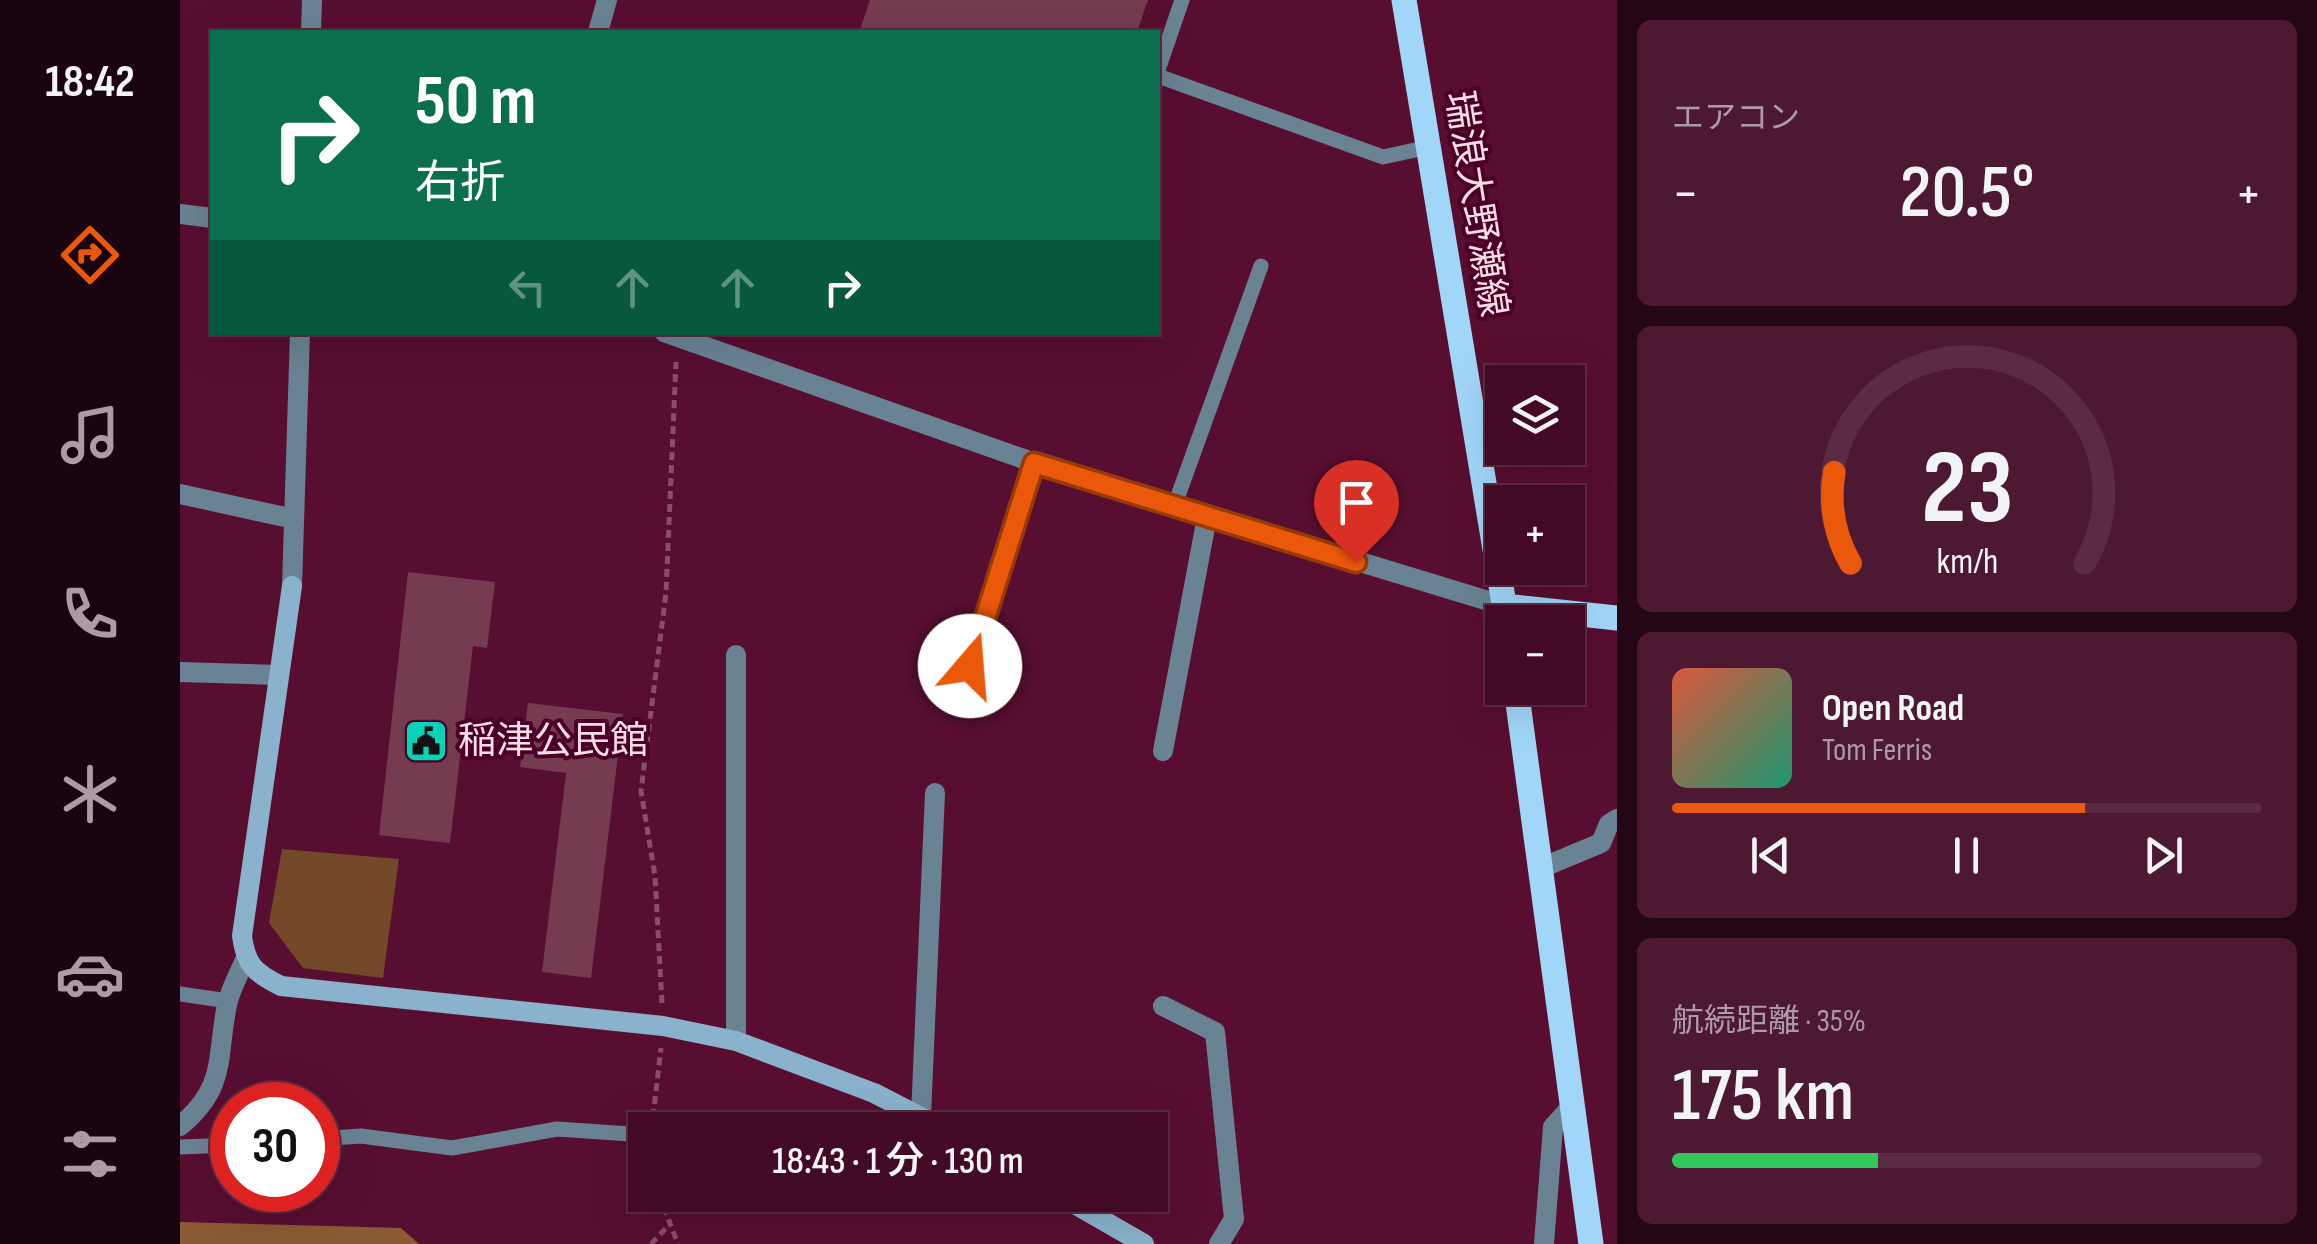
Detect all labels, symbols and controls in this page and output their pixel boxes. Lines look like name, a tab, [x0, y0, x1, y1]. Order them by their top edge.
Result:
text: 18:42	[45, 55, 135, 110]
text: 50 m	[415, 60, 536, 144]
icon: right	[250, 70, 380, 200]
street label: 瑞浪大野瀬線	[1436, 88, 1516, 320]
text: エアコン	[1672, 99, 1800, 138]
text: 20.5°	[1899, 148, 2035, 239]
text: 右折	[415, 156, 505, 211]
text: −	[1672, 161, 1699, 228]
text: +	[2235, 161, 2262, 228]
icon: directions	[55, 220, 125, 290]
icon: left	[500, 260, 555, 315]
icon: ahead	[605, 260, 660, 315]
icon: ahead	[710, 260, 765, 315]
icon: right	[815, 260, 870, 315]
map controls	[1485, 365, 1585, 705]
button: layers	[1485, 365, 1585, 465]
icon: music	[55, 400, 125, 470]
text: 23	[1921, 427, 2013, 552]
pin	[1314, 460, 1399, 563]
icon: arrive	[1329, 475, 1384, 530]
button: +	[1485, 485, 1585, 585]
text: km/h	[1936, 541, 1998, 584]
icon: phone	[55, 579, 125, 649]
button: −	[1485, 605, 1585, 705]
position arrow	[918, 614, 1022, 718]
text: Open Road	[1822, 686, 1964, 731]
public building icon: 稲津公民館	[403, 718, 449, 764]
place label: 稲津公民館	[458, 719, 648, 764]
text: Tom Ferris	[1822, 731, 1932, 770]
icon: climate	[55, 759, 125, 829]
icon: previous	[1743, 828, 1798, 883]
icon: pause	[1939, 828, 1994, 883]
icon: next	[2136, 828, 2191, 883]
icon: car	[55, 939, 125, 1009]
text: 航続距離 · 35%	[1672, 1002, 1866, 1041]
text: 175 km	[1672, 1051, 1854, 1142]
speed limit sign: 30	[210, 1082, 340, 1212]
icon: filters	[55, 1119, 125, 1189]
text: 18:43 · 1 分 · 130 m	[772, 1139, 1024, 1184]

